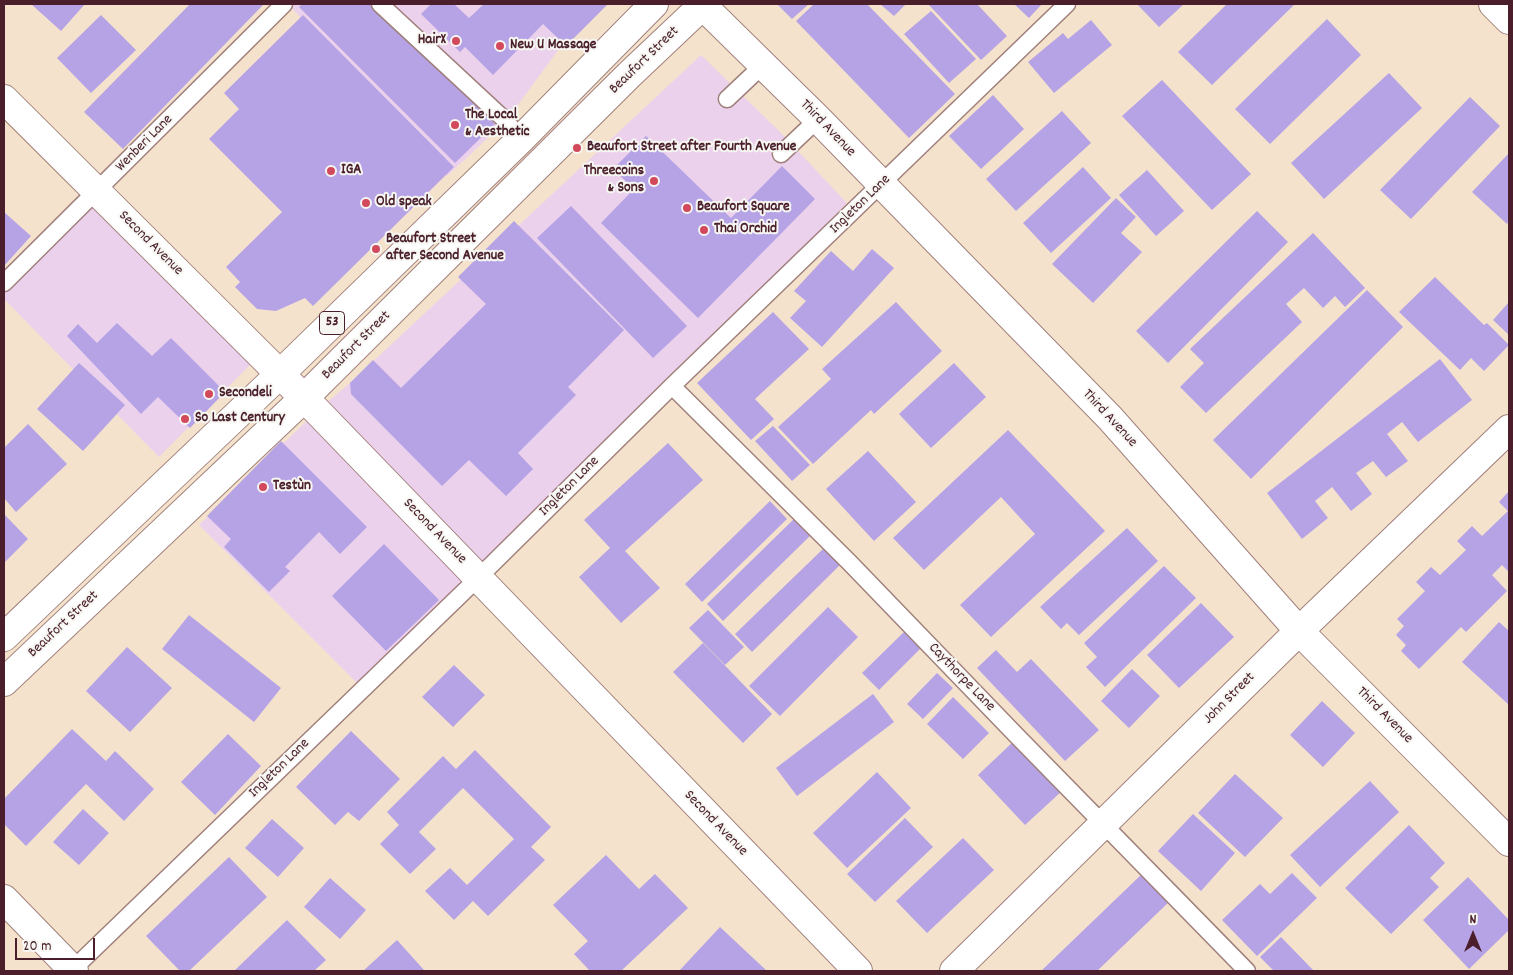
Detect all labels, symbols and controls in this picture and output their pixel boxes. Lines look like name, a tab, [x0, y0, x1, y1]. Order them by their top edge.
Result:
street label: Beaufort Street	[606, 23, 684, 99]
place label: HairX	[418, 32, 446, 50]
marker: HairX	[450, 35, 462, 47]
place label: New U Massage	[510, 37, 596, 55]
marker: New U Massage	[494, 40, 506, 52]
street label: Third Avenue	[795, 97, 859, 161]
place label: The Local & Aesthetic	[465, 107, 529, 142]
street label: Wenberi Lane	[113, 112, 177, 176]
marker: The Local & Aesthetic	[449, 119, 461, 131]
place label: Beaufort Street after Fourth Avenue	[587, 139, 796, 157]
marker: Beaufort Street after Fourth Avenue	[571, 142, 583, 154]
place label: IGA	[341, 162, 361, 180]
place label: Threecoins & Sons	[584, 163, 644, 198]
marker: IGA	[325, 165, 337, 177]
street label: Ingleton Lane	[827, 172, 895, 238]
marker: Threecoins & Sons	[648, 175, 660, 187]
place label: Old speak	[376, 194, 432, 212]
marker: Old speak	[360, 197, 372, 209]
place label: Beaufort Square	[697, 199, 790, 217]
marker: Beaufort Square	[681, 202, 693, 214]
street label: Second Avenue	[114, 208, 186, 280]
place label: Thai Orchid	[714, 221, 777, 239]
marker: Thai Orchid	[698, 224, 710, 236]
place label: Beaufort Street after Second Avenue	[386, 231, 504, 266]
marker: Beaufort Street after Second Avenue	[370, 243, 382, 255]
street label: Beaufort Street	[319, 308, 395, 384]
road number: 53	[320, 312, 344, 334]
place label: Secondeli	[219, 385, 272, 403]
street label: Third Avenue	[1078, 386, 1140, 452]
marker: Secondeli	[203, 388, 215, 400]
place label: So Last Century	[195, 410, 285, 428]
marker: So Last Century	[179, 413, 191, 425]
street label: Ingleton Lane	[536, 453, 604, 521]
place label: Testùn	[273, 478, 311, 496]
marker: Testùn	[257, 481, 269, 493]
street label: Second Avenue	[398, 495, 470, 569]
street label: Beaufort Street	[25, 588, 103, 662]
street label: Caythorpe Lane	[924, 640, 998, 716]
street label: John Street	[1200, 669, 1260, 729]
street label: Third Avenue	[1352, 684, 1416, 748]
street label: Ingleton Lane	[246, 736, 314, 802]
street label: Second Avenue	[679, 787, 751, 861]
north arrow	[1448, 910, 1498, 960]
text: N	[1470, 910, 1476, 930]
scale bar	[18, 928, 98, 960]
text: 20 m	[23, 936, 51, 958]

